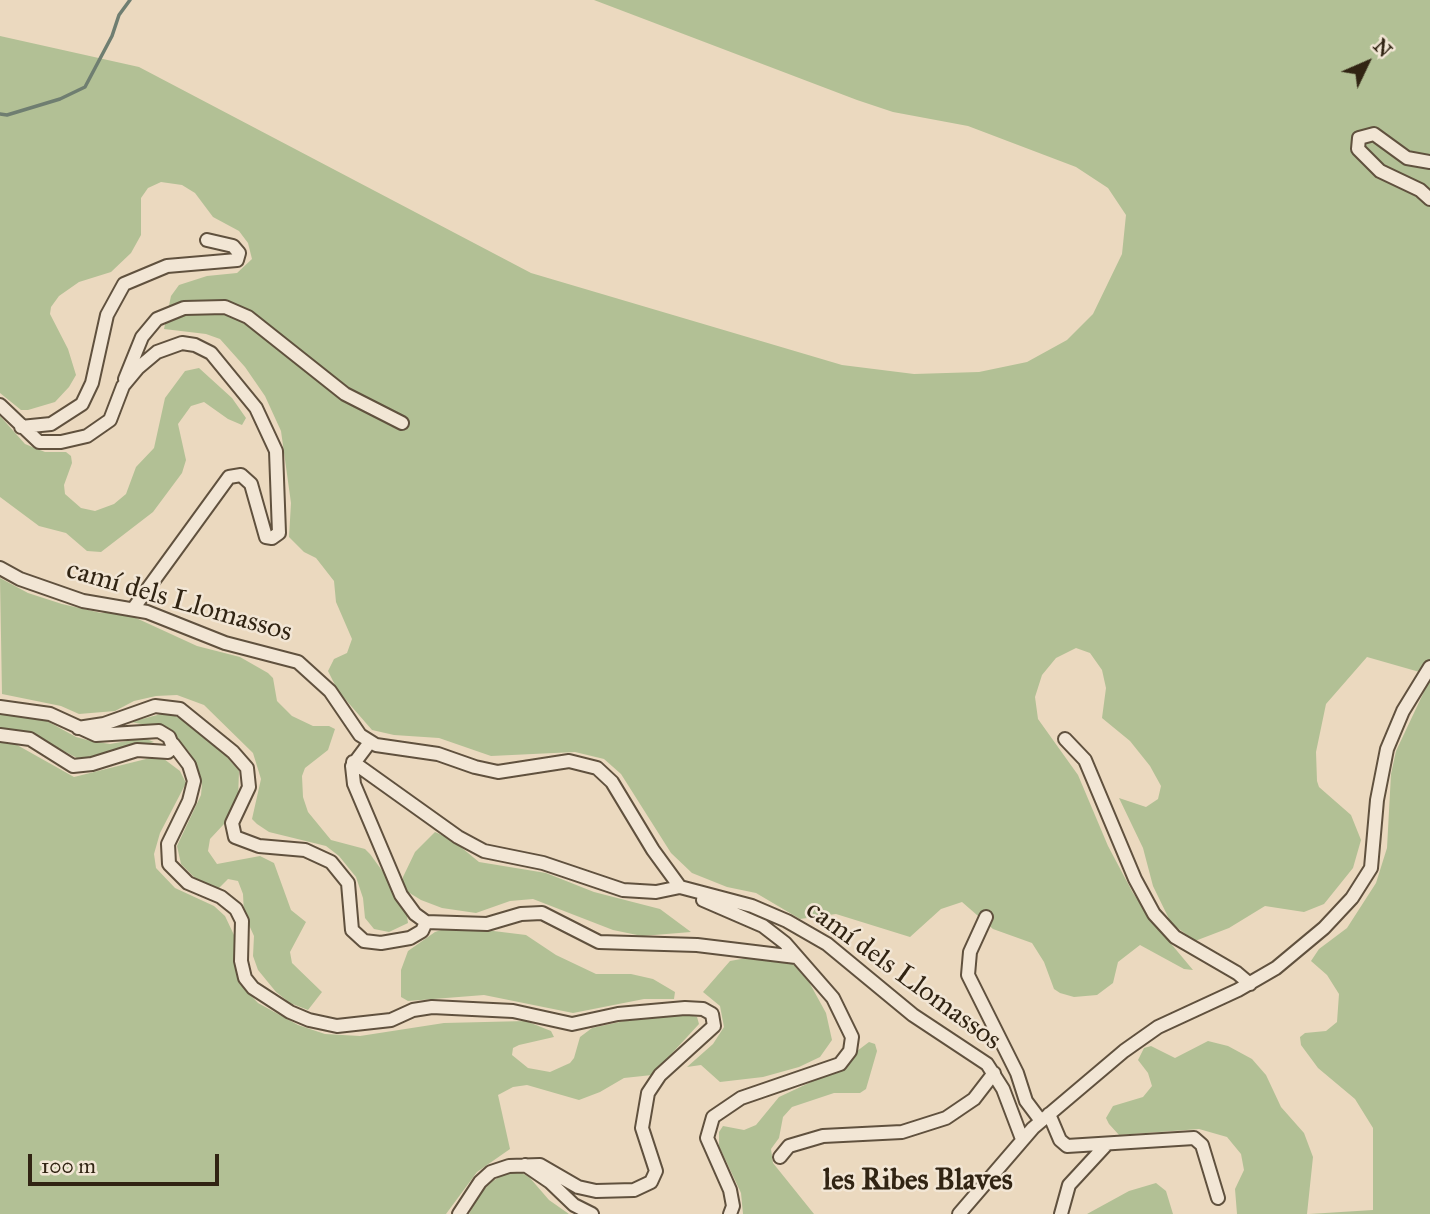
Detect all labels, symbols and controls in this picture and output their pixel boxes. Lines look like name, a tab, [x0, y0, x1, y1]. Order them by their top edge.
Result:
north arrow	[1332, 28, 1402, 98]
text: N	[1369, 34, 1396, 62]
street label: camí dels Llomassos	[62, 554, 296, 650]
street label: camí dels Llomassos	[799, 894, 1007, 1058]
scale bar	[32, 1140, 222, 1184]
text: 100 m	[41, 1153, 96, 1179]
district label: les Ribes Blaves	[823, 1164, 1013, 1200]

